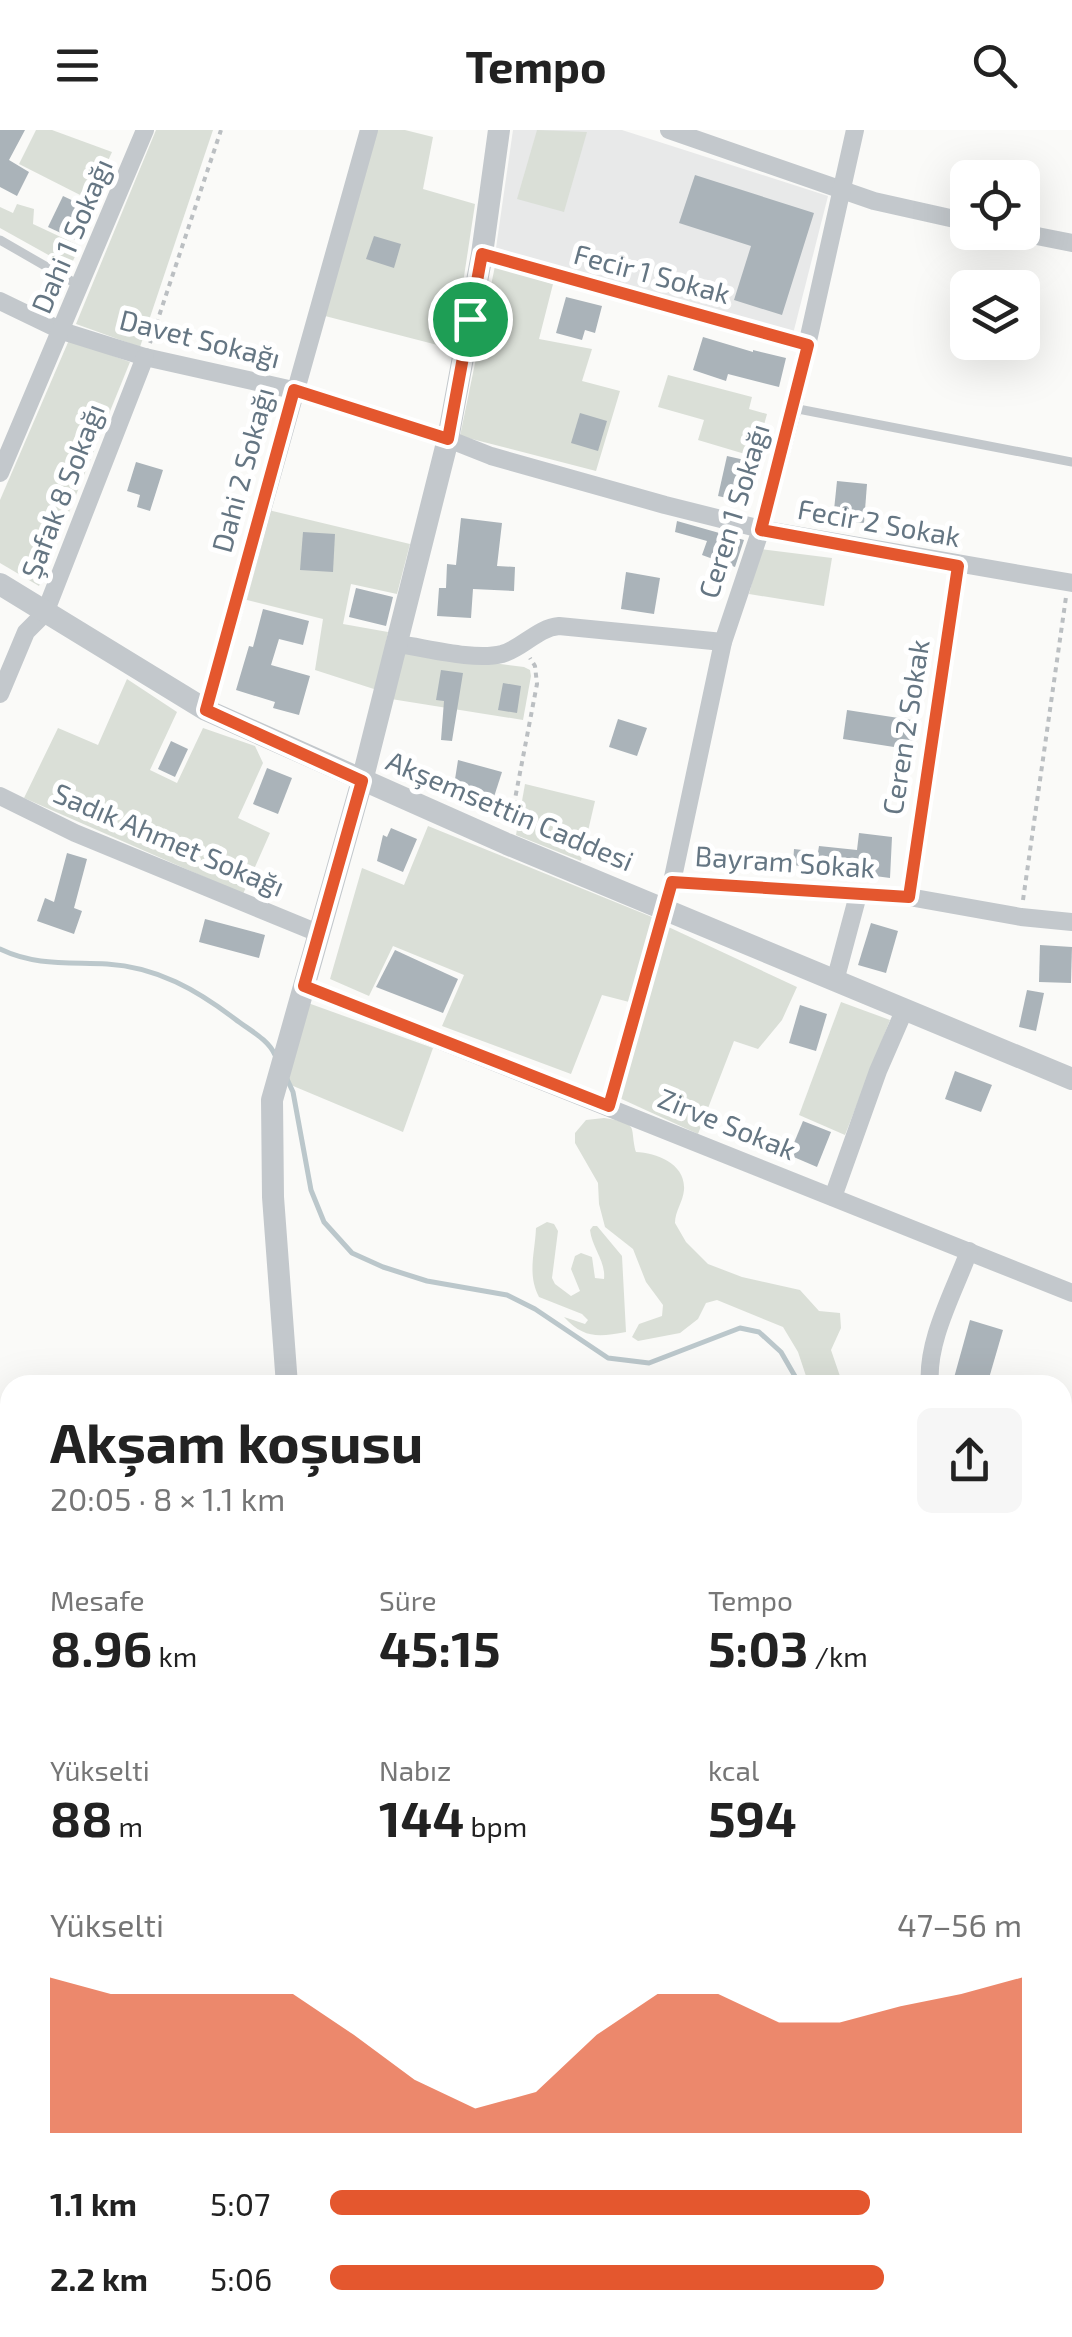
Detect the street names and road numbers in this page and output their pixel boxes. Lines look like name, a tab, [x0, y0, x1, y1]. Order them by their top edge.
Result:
street label: Dahi 1 Sokağı	[23, 153, 119, 318]
street label: Fecir 1 Sokak	[571, 236, 734, 310]
street label: Davet Sokağı	[116, 302, 284, 374]
street label: Dahi 2 Sokağı	[204, 384, 280, 556]
street label: Şafak 8 Sokağı	[13, 398, 112, 583]
street label: Ceren 1 Sokağı	[690, 419, 776, 602]
street label: Fecir 2 Sokak	[795, 491, 963, 553]
street label: Ceren 2 Sokak	[874, 637, 936, 817]
street label: Akşemsettin Caddesi	[381, 743, 639, 878]
street label: Sadık Ahmet Sokağı	[49, 775, 290, 903]
street label: Bayram Sokak	[694, 838, 876, 884]
street label: Zirve Sokak	[654, 1080, 801, 1166]

